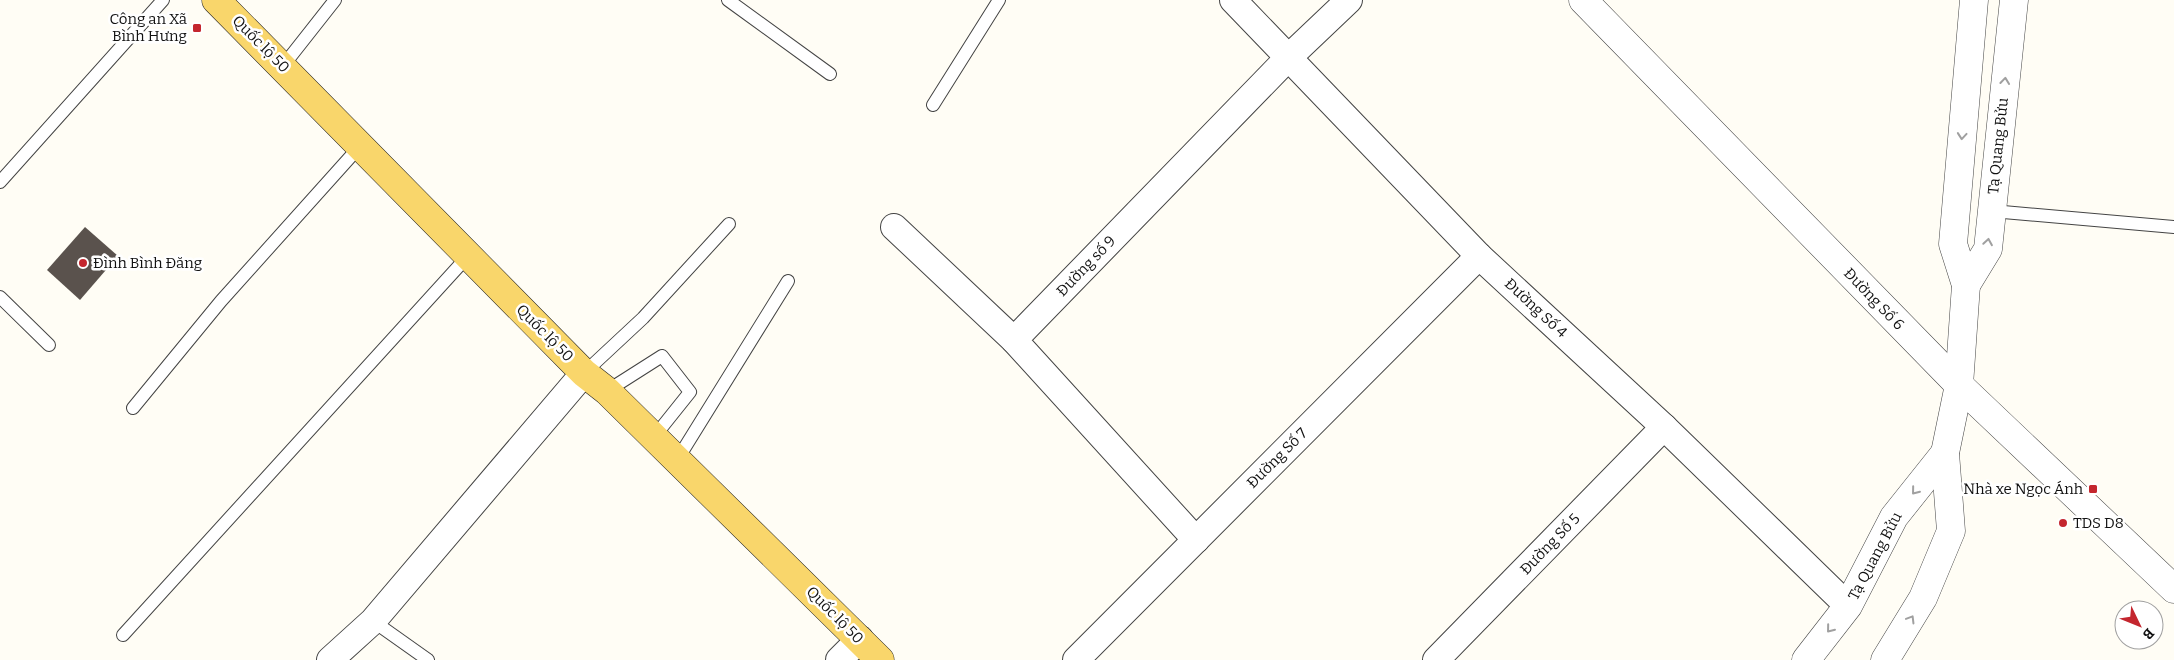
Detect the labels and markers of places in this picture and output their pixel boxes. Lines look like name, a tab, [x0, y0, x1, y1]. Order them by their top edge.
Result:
place label: Công an Xã Bình Hưng	[110, 10, 187, 45]
marker: Công an Xã Bình Hưng	[191, 22, 203, 34]
place label: Đình Bình Đăng	[93, 254, 202, 272]
marker: Đình Bình Đăng	[77, 257, 89, 269]
place label: Nhà xe Ngọc Ánh	[1963, 480, 2084, 498]
marker: Nhà xe Ngọc Ánh	[2087, 483, 2099, 495]
place label: TDS D8	[2073, 514, 2124, 532]
marker: TDS D8	[2057, 517, 2069, 529]

